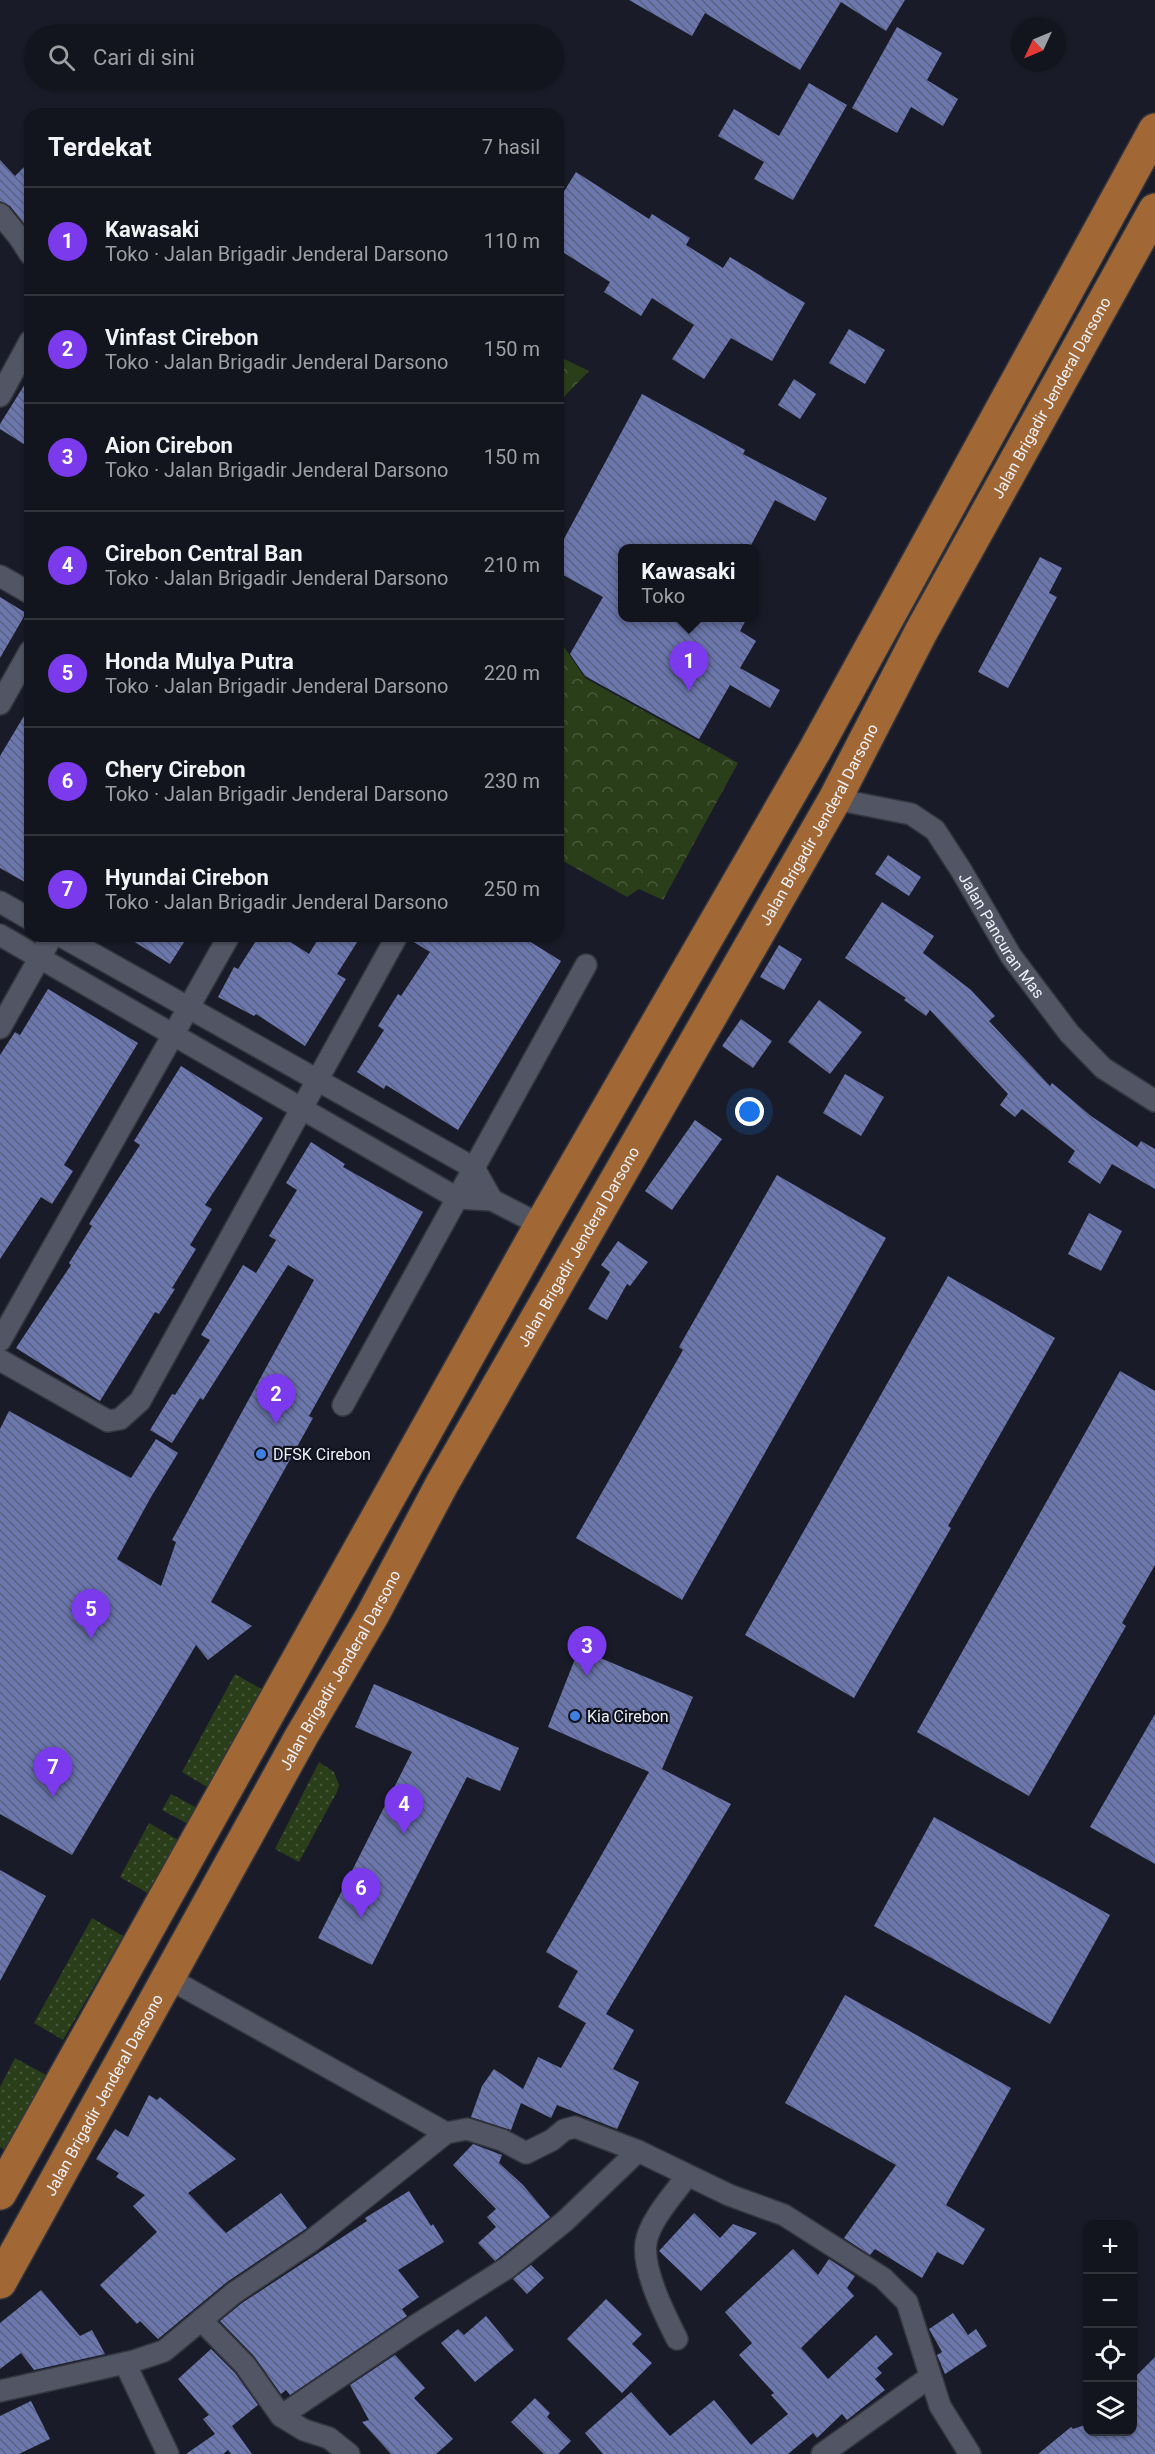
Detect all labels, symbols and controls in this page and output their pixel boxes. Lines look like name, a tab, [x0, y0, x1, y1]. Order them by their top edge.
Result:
north arrow	[1011, 18, 1065, 72]
search box	[24, 24, 564, 90]
icon: search	[45, 41, 78, 74]
text: Cari di sini	[93, 45, 195, 70]
text: Terdekat	[48, 132, 152, 162]
text: 7 hasil	[482, 135, 540, 159]
text: Kawasaki	[105, 217, 199, 242]
text: 1	[62, 229, 73, 253]
text: 110 m	[484, 229, 540, 253]
text: Toko · Jalan Brigadir Jenderal Darsono	[105, 242, 448, 266]
street label: Jalan Brigadir Jenderal Darsono	[988, 293, 1115, 502]
text: Vinfast Cirebon	[105, 325, 258, 350]
text: 2	[62, 337, 73, 361]
text: 150 m	[484, 337, 540, 361]
text: Toko · Jalan Brigadir Jenderal Darsono	[105, 350, 448, 374]
text: Aion Cirebon	[105, 433, 233, 458]
text: 3	[62, 445, 73, 469]
text: 150 m	[484, 445, 540, 469]
text: Toko · Jalan Brigadir Jenderal Darsono	[105, 458, 448, 482]
text: Cirebon Central Ban	[105, 541, 303, 566]
popup	[618, 544, 759, 622]
text: 4	[62, 553, 73, 577]
text: 210 m	[484, 553, 540, 577]
text: Kawasaki	[641, 559, 736, 584]
text: Toko · Jalan Brigadir Jenderal Darsono	[105, 566, 448, 590]
text: Toko	[641, 584, 685, 608]
pin: 1	[670, 642, 708, 691]
text: Honda Mulya Putra	[105, 649, 294, 674]
text: 5	[62, 661, 73, 685]
text: 220 m	[484, 661, 540, 685]
text: Toko · Jalan Brigadir Jenderal Darsono	[105, 674, 448, 698]
street label: Jalan Brigadir Jenderal Darsono	[755, 720, 882, 928]
text: Chery Cirebon	[105, 757, 245, 782]
text: 6	[62, 769, 73, 793]
text: 230 m	[484, 769, 540, 793]
text: Toko · Jalan Brigadir Jenderal Darsono	[105, 782, 448, 806]
text: Hyundai Cirebon	[105, 865, 269, 890]
street label: Jalan Pancuran Mas	[955, 869, 1049, 1002]
text: 7	[62, 877, 73, 901]
text: 250 m	[484, 877, 540, 901]
text: Toko · Jalan Brigadir Jenderal Darsono	[105, 890, 448, 914]
your location	[735, 1097, 764, 1126]
street label: Jalan Brigadir Jenderal Darsono	[513, 1143, 643, 1350]
pin: 2	[256, 1374, 296, 1424]
place label: DFSK Cirebon	[273, 1445, 371, 1464]
marker: DFSK Cirebon	[254, 1447, 268, 1461]
street label: Jalan Brigadir Jenderal Darsono	[275, 1567, 404, 1773]
pin: 5	[72, 1590, 110, 1639]
pin: 3	[568, 1626, 606, 1676]
place label: Kia Cirebon	[587, 1707, 669, 1726]
marker: Kia Cirebon	[568, 1709, 582, 1723]
pin: 7	[34, 1748, 72, 1797]
pin: 4	[384, 1784, 424, 1834]
pin: 6	[342, 1868, 380, 1918]
street label: Jalan Brigadir Jenderal Darsono	[40, 1990, 167, 2199]
map controls	[1083, 2220, 1137, 2436]
button: +	[1083, 2220, 1137, 2274]
button: −	[1083, 2274, 1137, 2328]
button: locate	[1083, 2328, 1137, 2382]
button: layers	[1083, 2382, 1137, 2436]

